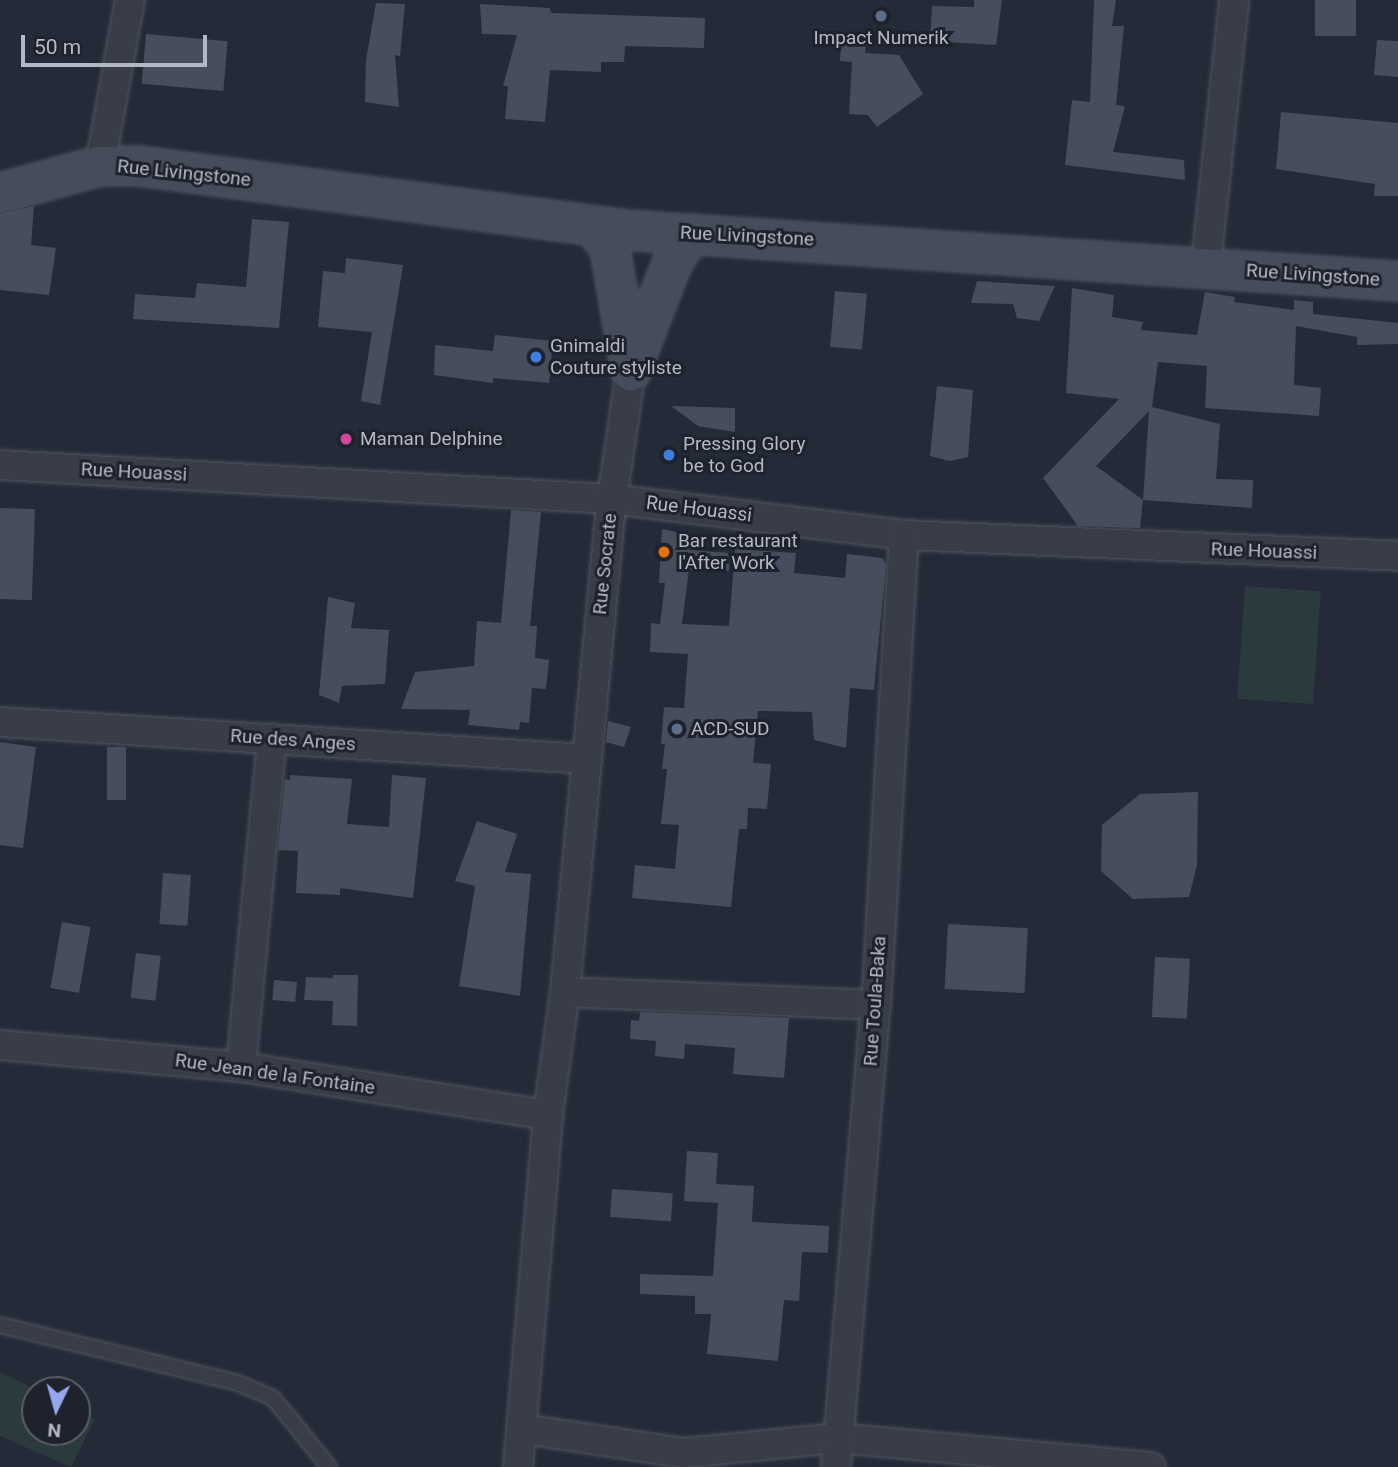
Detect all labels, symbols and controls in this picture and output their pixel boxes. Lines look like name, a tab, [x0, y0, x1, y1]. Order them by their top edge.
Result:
marker: Impact Numerik	[873, 8, 889, 24]
scale bar	[24, 21, 210, 65]
place label: Impact Numerik	[813, 27, 949, 49]
text: 50 m	[34, 35, 81, 59]
street label: Rue Livingstone	[116, 155, 252, 191]
street label: Rue Livingstone	[679, 221, 815, 251]
street label: Rue Livingstone	[1245, 259, 1381, 291]
place label: Gnimaldi Couture styliste	[550, 335, 682, 379]
marker: Gnimaldi Couture styliste	[528, 349, 544, 365]
place label: Maman Delphine	[360, 428, 503, 450]
marker: Maman Delphine	[338, 431, 354, 447]
place label: Pressing Glory be to God	[683, 433, 805, 477]
marker: Pressing Glory be to God	[661, 447, 677, 463]
street label: Rue Houassi	[80, 458, 188, 486]
street label: Rue Houassi	[645, 491, 753, 527]
street label: Rue Socrate	[588, 512, 622, 616]
place label: Bar restaurant l'After Work	[678, 530, 798, 574]
street label: Rue Houassi	[1210, 538, 1318, 564]
marker: Bar restaurant l'After Work	[656, 544, 672, 560]
place label: ACD-SUD	[691, 718, 769, 740]
marker: ACD-SUD	[669, 721, 685, 737]
street label: Rue des Anges	[229, 724, 357, 756]
street label: Rue Toula-Baka	[859, 935, 891, 1067]
street label: Rue Jean de la Fontaine	[174, 1049, 376, 1099]
north arrow	[21, 1376, 91, 1446]
text: N	[47, 1418, 62, 1442]

